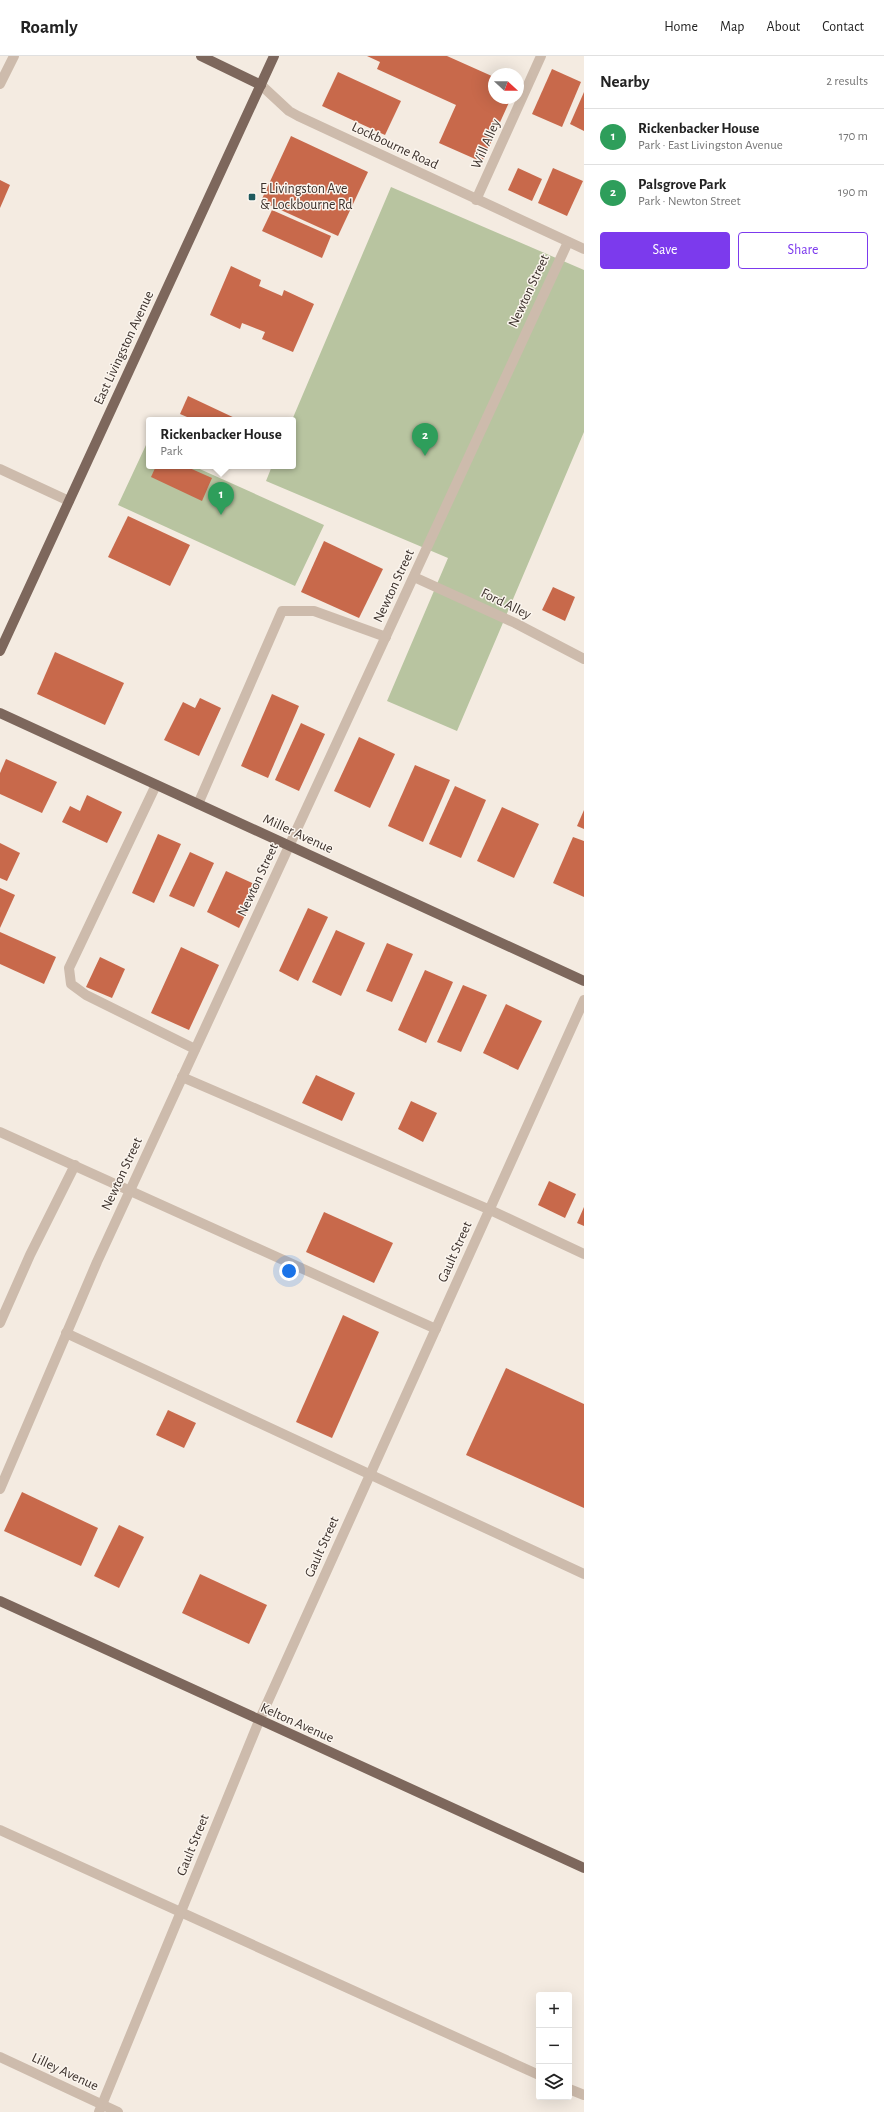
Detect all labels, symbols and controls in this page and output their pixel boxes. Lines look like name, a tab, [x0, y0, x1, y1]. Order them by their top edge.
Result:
text: Roamly	[20, 18, 78, 37]
text: Home	[664, 20, 698, 34]
text: Map	[720, 20, 744, 34]
text: About	[766, 20, 800, 34]
text: Contact	[822, 20, 864, 34]
north arrow	[488, 68, 524, 104]
text: Nearby	[600, 73, 650, 90]
text: 2 results	[826, 75, 868, 88]
street label: Will Alley	[469, 117, 503, 171]
street label: Lockbourne Road	[350, 120, 440, 172]
text: Rickenbacker House	[638, 121, 759, 136]
text: 1	[611, 130, 615, 143]
text: 170 m	[839, 130, 868, 143]
text: Park · East Livingston Avenue	[638, 139, 783, 152]
text: Palsgrove Park	[638, 177, 726, 192]
place label: E Livingston Ave & Lockbourne Rd	[260, 182, 352, 212]
text: 2	[610, 186, 616, 199]
text: 190 m	[838, 186, 868, 199]
marker: E Livingston Ave & Lockbourne Rd	[247, 192, 257, 202]
text: Park · Newton Street	[638, 195, 741, 208]
button: Save	[600, 232, 730, 269]
button: Share	[738, 232, 868, 269]
street label: Newton Street	[506, 252, 552, 330]
street label: East Livingston Avenue	[91, 289, 157, 407]
popup	[146, 417, 296, 469]
pin: 2	[412, 423, 438, 456]
text: Rickenbacker House	[160, 427, 282, 442]
text: Park	[160, 445, 183, 458]
pin: 1	[208, 482, 234, 515]
street label: Newton Street	[371, 547, 417, 625]
street label: Ford Alley	[479, 586, 533, 622]
street label: Miller Avenue	[261, 812, 335, 856]
street label: Newton Street	[235, 841, 281, 919]
street label: Newton Street	[99, 1135, 145, 1213]
street label: Gault Street	[435, 1219, 475, 1285]
your location	[279, 1261, 299, 1281]
street label: Gault Street	[302, 1514, 342, 1580]
street label: Kelton Avenue	[258, 1701, 336, 1745]
street label: Gault Street	[174, 1812, 212, 1878]
map controls	[536, 1992, 572, 2100]
button: +	[536, 1992, 572, 2028]
button: −	[536, 2028, 572, 2064]
street label: Lilley Avenue	[30, 2051, 100, 2093]
button: layers	[536, 2064, 572, 2100]

